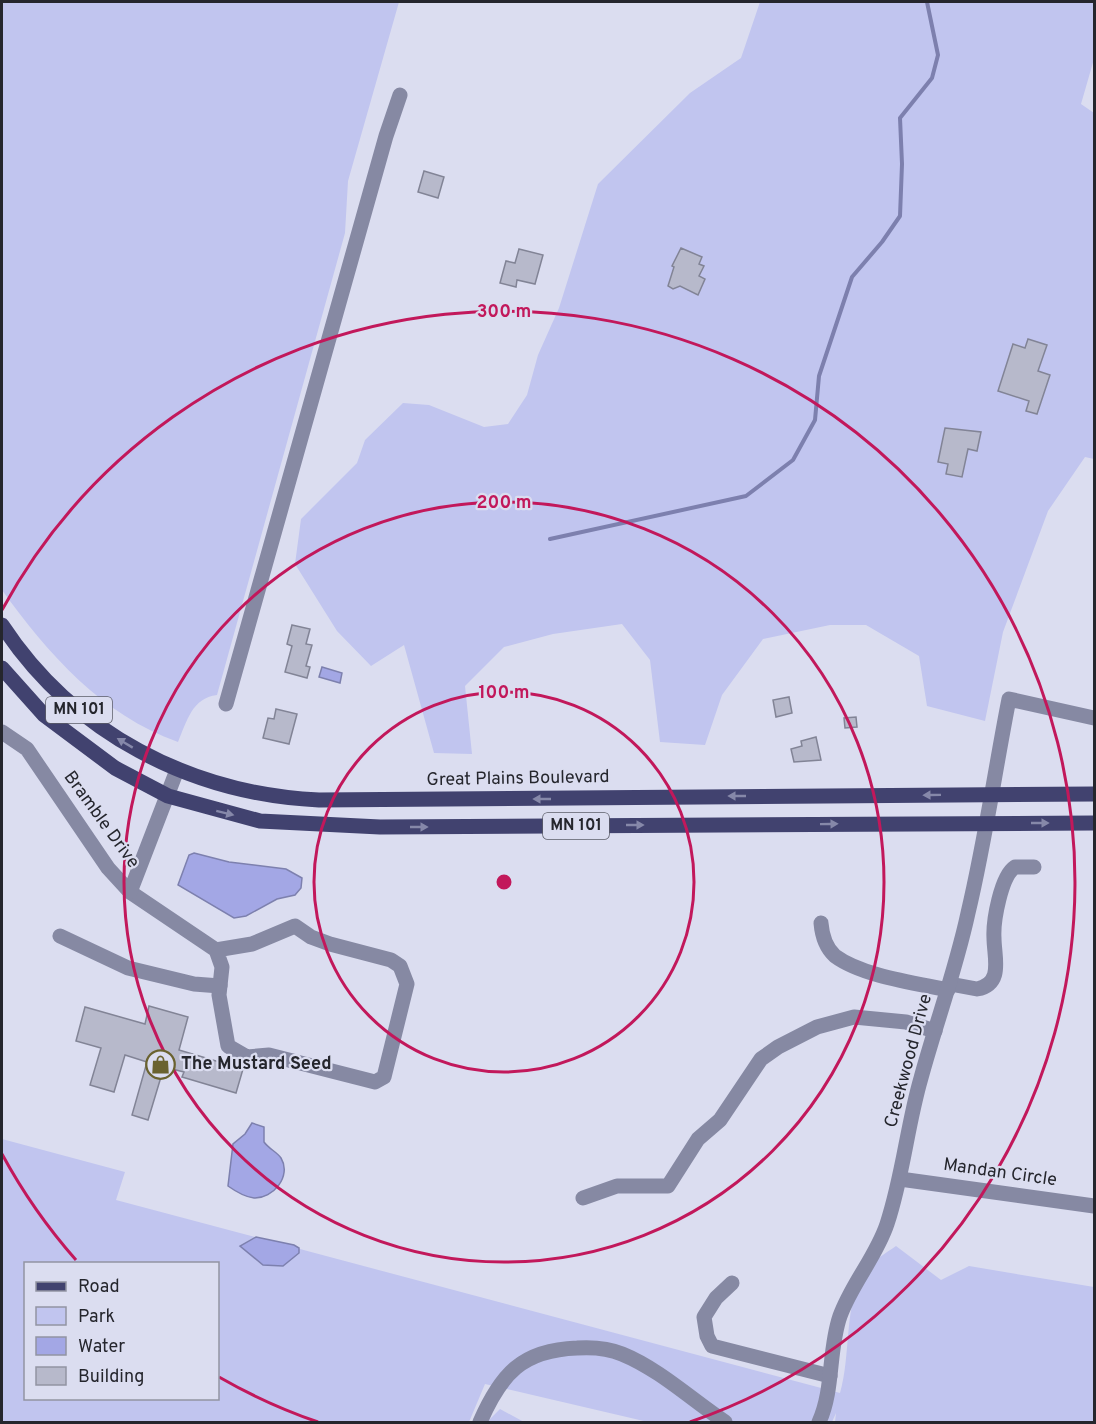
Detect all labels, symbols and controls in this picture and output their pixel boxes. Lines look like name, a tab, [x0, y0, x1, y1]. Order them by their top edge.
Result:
text: 300 m	[477, 301, 531, 324]
text: 200 m	[476, 492, 532, 515]
text: 100 m	[478, 682, 530, 705]
road number: MN 101	[46, 697, 112, 723]
one-way arrow	[117, 738, 133, 749]
street label: Great Plains Boulevard	[426, 766, 610, 792]
street label: Bramble Drive	[58, 767, 144, 873]
one-way arrow	[922, 790, 941, 799]
one-way arrow	[727, 791, 746, 801]
one-way arrow	[532, 794, 551, 803]
one-way arrow	[215, 808, 234, 818]
road number: MN 101	[543, 813, 609, 839]
one-way arrow	[1031, 818, 1050, 828]
one-way arrow	[820, 819, 839, 828]
one-way arrow	[625, 820, 644, 830]
one-way arrow	[409, 822, 428, 832]
centre of rings	[494, 872, 514, 892]
street label: Creekwood Drive	[880, 992, 938, 1130]
shop icon: The Mustard Seed	[144, 1048, 176, 1080]
place label: The Mustard Seed	[181, 1053, 332, 1076]
street label: Mandan Circle	[942, 1154, 1058, 1192]
legend	[24, 1262, 219, 1400]
text: Road	[78, 1276, 120, 1299]
text: Park	[78, 1306, 115, 1329]
text: Water	[78, 1336, 125, 1359]
text: Building	[78, 1366, 144, 1389]

